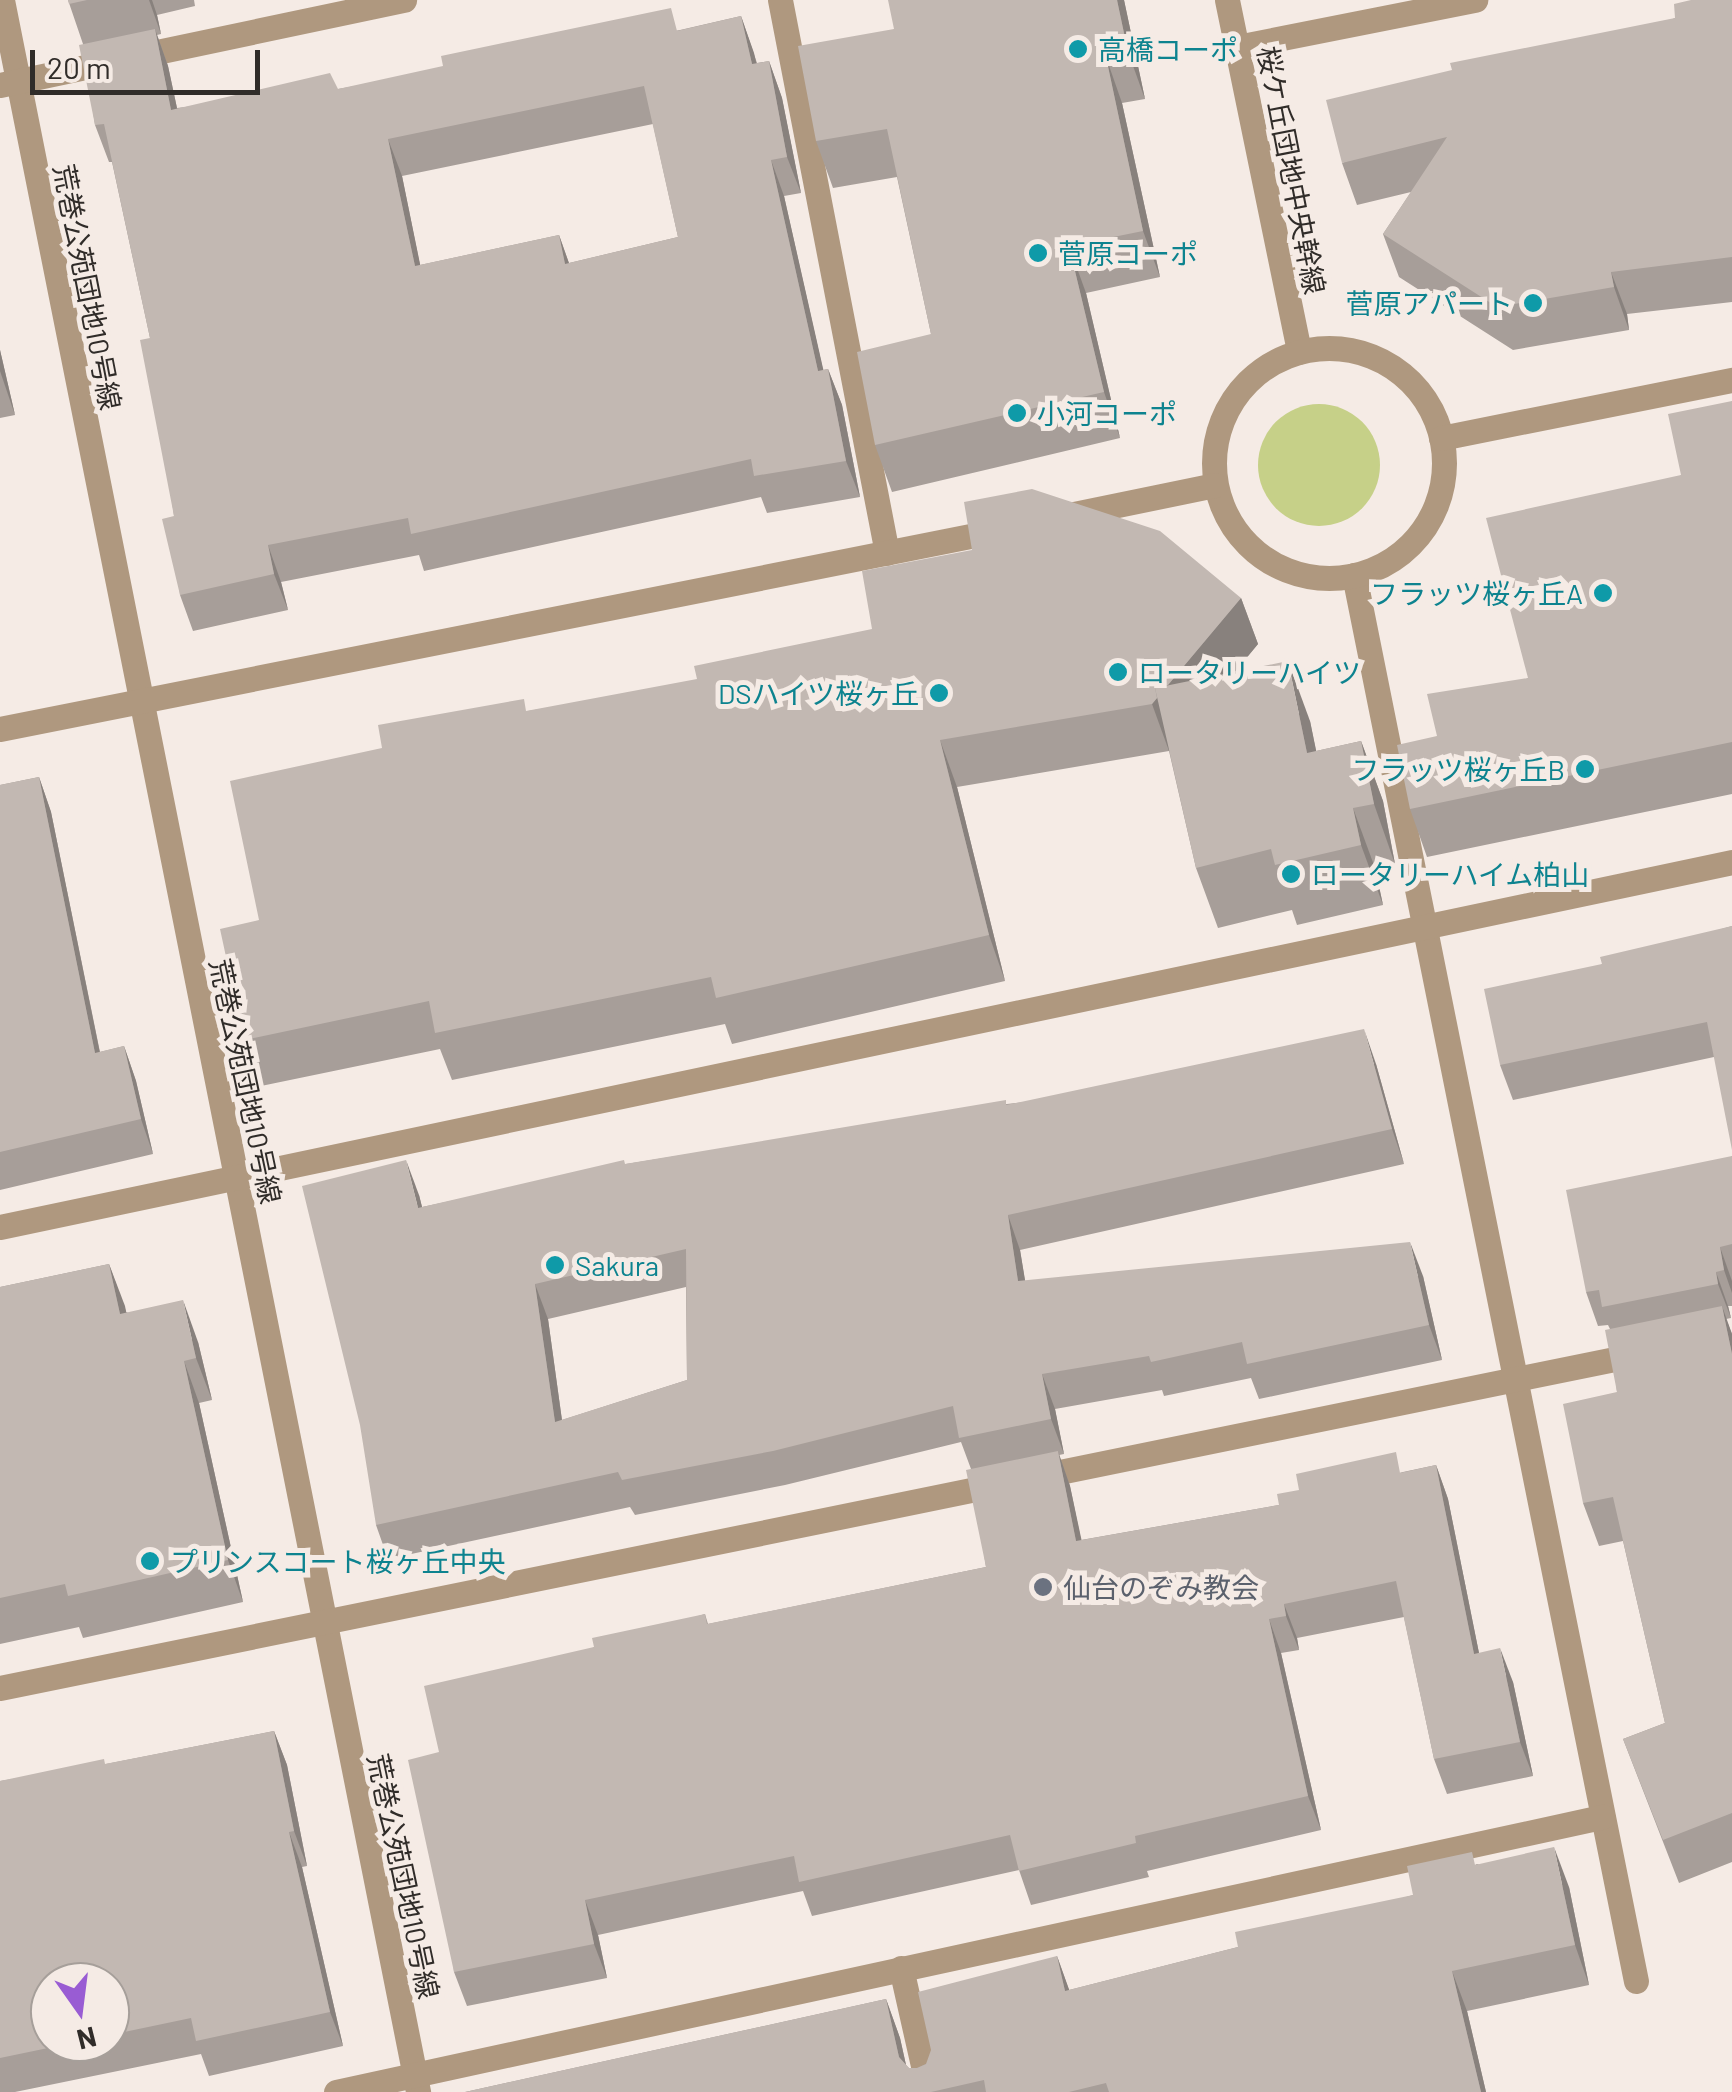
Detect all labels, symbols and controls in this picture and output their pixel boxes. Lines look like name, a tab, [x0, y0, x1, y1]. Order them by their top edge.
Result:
scale bar	[35, 30, 265, 92]
place label: 高橋コーポ	[1098, 32, 1238, 66]
marker: 高橋コーポ	[1067, 38, 1089, 60]
street label: 桜ケ丘団地中央幹線	[1251, 43, 1333, 297]
text: 20 m	[47, 49, 111, 85]
street label: 荒巻公苑団地10号線	[48, 161, 128, 413]
place label: 菅原コーポ	[1058, 236, 1198, 270]
marker: 菅原コーポ	[1027, 242, 1049, 264]
place label: 菅原アパート	[1345, 286, 1513, 320]
marker: 菅原アパート	[1522, 292, 1544, 314]
place label: 小河コーポ	[1037, 396, 1177, 430]
marker: 小河コーポ	[1006, 402, 1028, 424]
place label: フラッツ桜ヶ丘A	[1370, 576, 1583, 610]
marker: フラッツ桜ヶ丘A	[1592, 582, 1614, 604]
place label: ロータリーハイツ	[1138, 655, 1362, 689]
marker: ロータリーハイツ	[1107, 661, 1129, 683]
place label: DSハイツ桜ヶ丘	[717, 676, 919, 710]
marker: DSハイツ桜ヶ丘	[928, 682, 950, 704]
place label: フラッツ桜ヶ丘B	[1351, 752, 1565, 786]
marker: フラッツ桜ヶ丘B	[1574, 758, 1596, 780]
place label: ロータリーハイム柏山	[1311, 857, 1591, 891]
marker: ロータリーハイム柏山	[1280, 863, 1302, 885]
street label: 荒巻公苑団地10号線	[204, 955, 288, 1207]
place label: Sakura	[575, 1248, 659, 1282]
marker: Sakura	[544, 1254, 566, 1276]
place label: プリンスコート桜ヶ丘中央	[170, 1544, 506, 1578]
marker: プリンスコート桜ヶ丘中央	[139, 1550, 161, 1572]
place label: 仙台のぞみ教会	[1063, 1570, 1259, 1604]
marker: 仙台のぞみ教会	[1032, 1576, 1054, 1598]
street label: 荒巻公苑団地10号線	[362, 1750, 446, 2002]
north arrow	[30, 1962, 130, 2062]
text: N	[74, 2020, 100, 2058]

